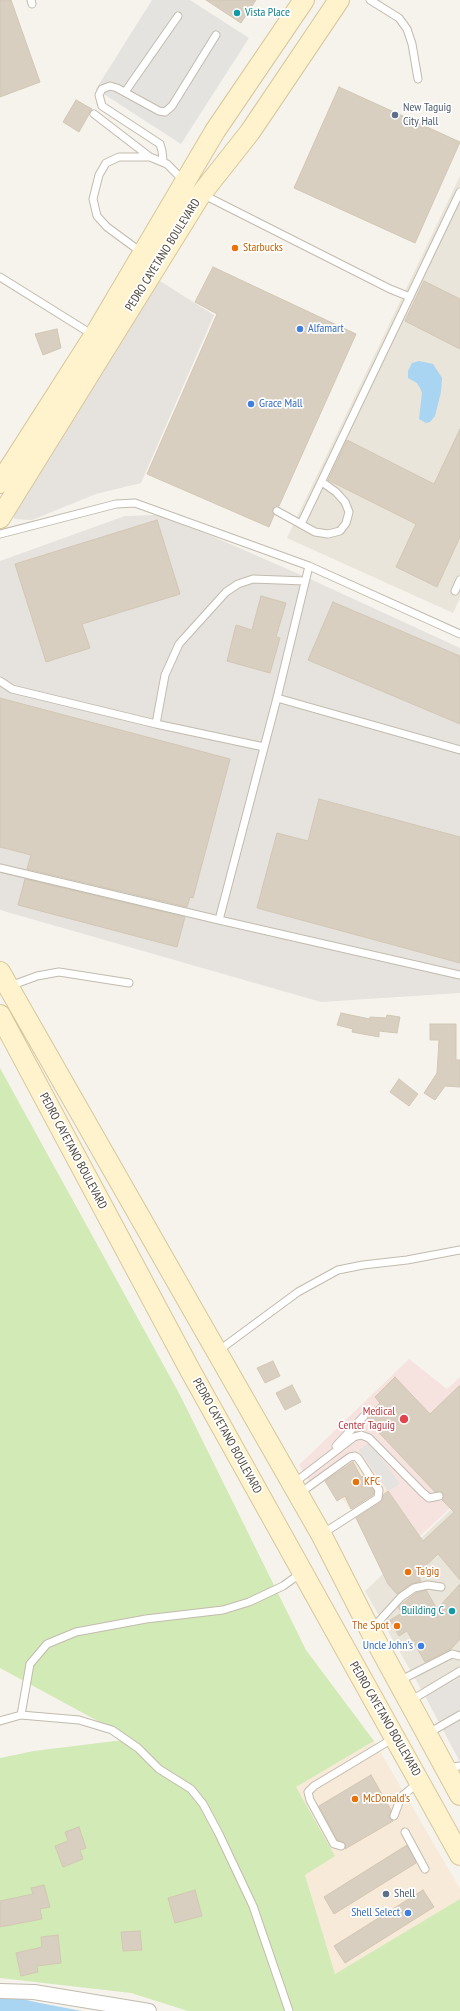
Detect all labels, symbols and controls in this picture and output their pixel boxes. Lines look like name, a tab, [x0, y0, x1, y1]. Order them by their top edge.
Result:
place label: Vista Place	[245, 6, 290, 20]
marker: Vista Place	[232, 8, 242, 18]
place label: New Taguig City Hall	[403, 101, 451, 129]
marker: New Taguig City Hall	[390, 110, 400, 120]
street label: PEDRO CAYETANO BOULEVARD	[123, 196, 203, 314]
place label: Starbucks	[243, 241, 283, 255]
marker: Starbucks	[230, 243, 240, 253]
place label: Alfamart	[308, 322, 344, 336]
marker: Alfamart	[295, 324, 305, 334]
place label: Grace Mall	[259, 397, 303, 411]
marker: Grace Mall	[246, 399, 256, 409]
street label: PEDRO CAYETANO BOULEVARD	[36, 1090, 110, 1212]
street label: PEDRO CAYETANO BOULEVARD	[189, 1376, 265, 1496]
place label: Medical Center Taguig	[338, 1405, 395, 1433]
marker: Medical Center Taguig	[398, 1413, 410, 1425]
place label: KFC	[364, 1475, 380, 1489]
marker: KFC	[351, 1477, 361, 1487]
place label: Ta'gig	[416, 1565, 439, 1579]
marker: Ta'gig	[403, 1567, 413, 1577]
place label: Building C	[401, 1604, 444, 1618]
marker: Building C	[447, 1606, 457, 1616]
place label: The Spot	[352, 1619, 389, 1633]
marker: The Spot	[392, 1621, 402, 1631]
place label: Uncle John's	[363, 1639, 413, 1653]
marker: Uncle John's	[416, 1641, 426, 1651]
street label: PEDRO CAYETANO BOULEVARD	[346, 1659, 424, 1779]
place label: McDonald's	[363, 1792, 410, 1806]
marker: McDonald's	[350, 1794, 360, 1804]
place label: Shell	[394, 1887, 415, 1901]
marker: Shell	[381, 1889, 391, 1899]
place label: Shell Select	[351, 1906, 400, 1920]
marker: Shell Select	[403, 1908, 413, 1918]

